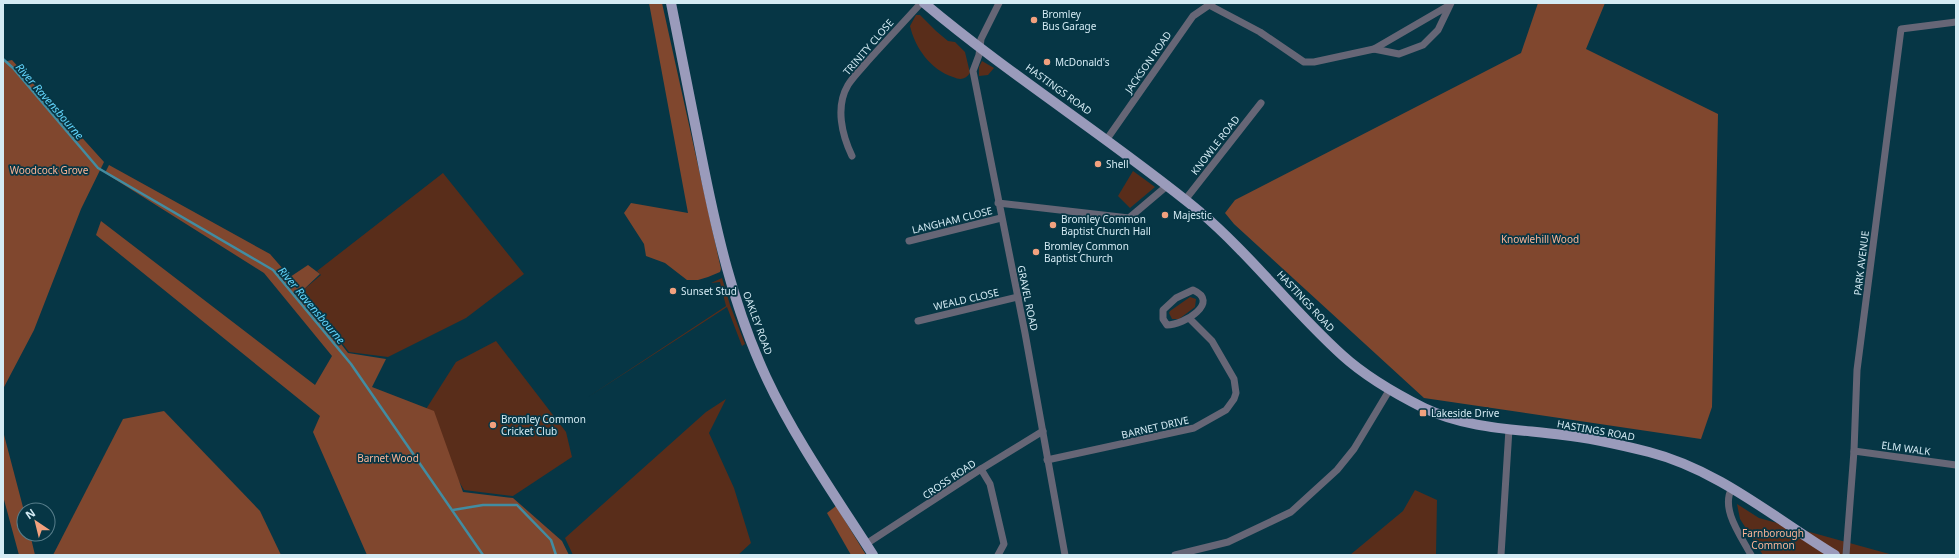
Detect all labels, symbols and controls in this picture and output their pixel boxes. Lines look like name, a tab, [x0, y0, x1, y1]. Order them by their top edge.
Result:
place label: Bromley Bus Garage	[1042, 7, 1097, 33]
marker: Bromley Bus Garage	[1029, 15, 1039, 25]
street label: TRINITY CLOSE	[840, 16, 896, 78]
street label: JACKSON ROAD	[1121, 28, 1175, 97]
place label: McDonald's	[1055, 55, 1110, 69]
marker: McDonald's	[1042, 57, 1052, 67]
water label: River Ravensbourne	[13, 60, 88, 143]
street label: HASTINGS ROAD	[1023, 60, 1095, 118]
street label: KNOWLE ROAD	[1187, 112, 1243, 178]
place label: Shell	[1106, 157, 1128, 171]
marker: Shell	[1093, 159, 1103, 169]
park label: Woodcock Grove	[10, 163, 89, 177]
street label: LANGHAM CLOSE	[910, 203, 994, 237]
place label: Majestic	[1173, 208, 1212, 222]
marker: Majestic	[1160, 210, 1170, 220]
place label: Bromley Common Baptist Church Hall	[1061, 212, 1151, 238]
marker: Bromley Common Baptist Church Hall	[1048, 220, 1058, 230]
street label: PARK AVENUE	[1850, 230, 1872, 296]
park label: Knowlehill Wood	[1501, 232, 1579, 246]
place label: Bromley Common Baptist Church	[1044, 239, 1129, 265]
marker: Bromley Common Baptist Church	[1031, 247, 1041, 257]
water label: River Ravensbourne	[275, 263, 349, 347]
street label: GRAVEL ROAD	[1014, 264, 1042, 332]
street label: HASTINGS ROAD	[1274, 267, 1338, 335]
place label: Sunset Stud	[681, 284, 737, 298]
street label: WEALD CLOSE	[932, 285, 1000, 313]
marker: Sunset Stud	[668, 286, 678, 296]
street label: OAKLEY ROAD	[740, 289, 776, 357]
place label: Lakeside Drive	[1431, 406, 1500, 420]
marker: Lakeside Drive	[1418, 408, 1428, 418]
place label: Bromley Common Cricket Club	[501, 412, 586, 438]
street label: BARNET DRIVE	[1120, 412, 1190, 442]
street label: HASTINGS ROAD	[1556, 416, 1636, 444]
marker: Bromley Common Cricket Club	[488, 420, 498, 430]
street label: ELM WALK	[1881, 438, 1932, 458]
park label: Barnet Wood	[357, 451, 419, 465]
street label: CROSS ROAD	[920, 456, 978, 502]
north arrow	[16, 502, 56, 542]
text: N	[22, 505, 38, 522]
park label: Farnborough Common	[1742, 526, 1804, 552]

